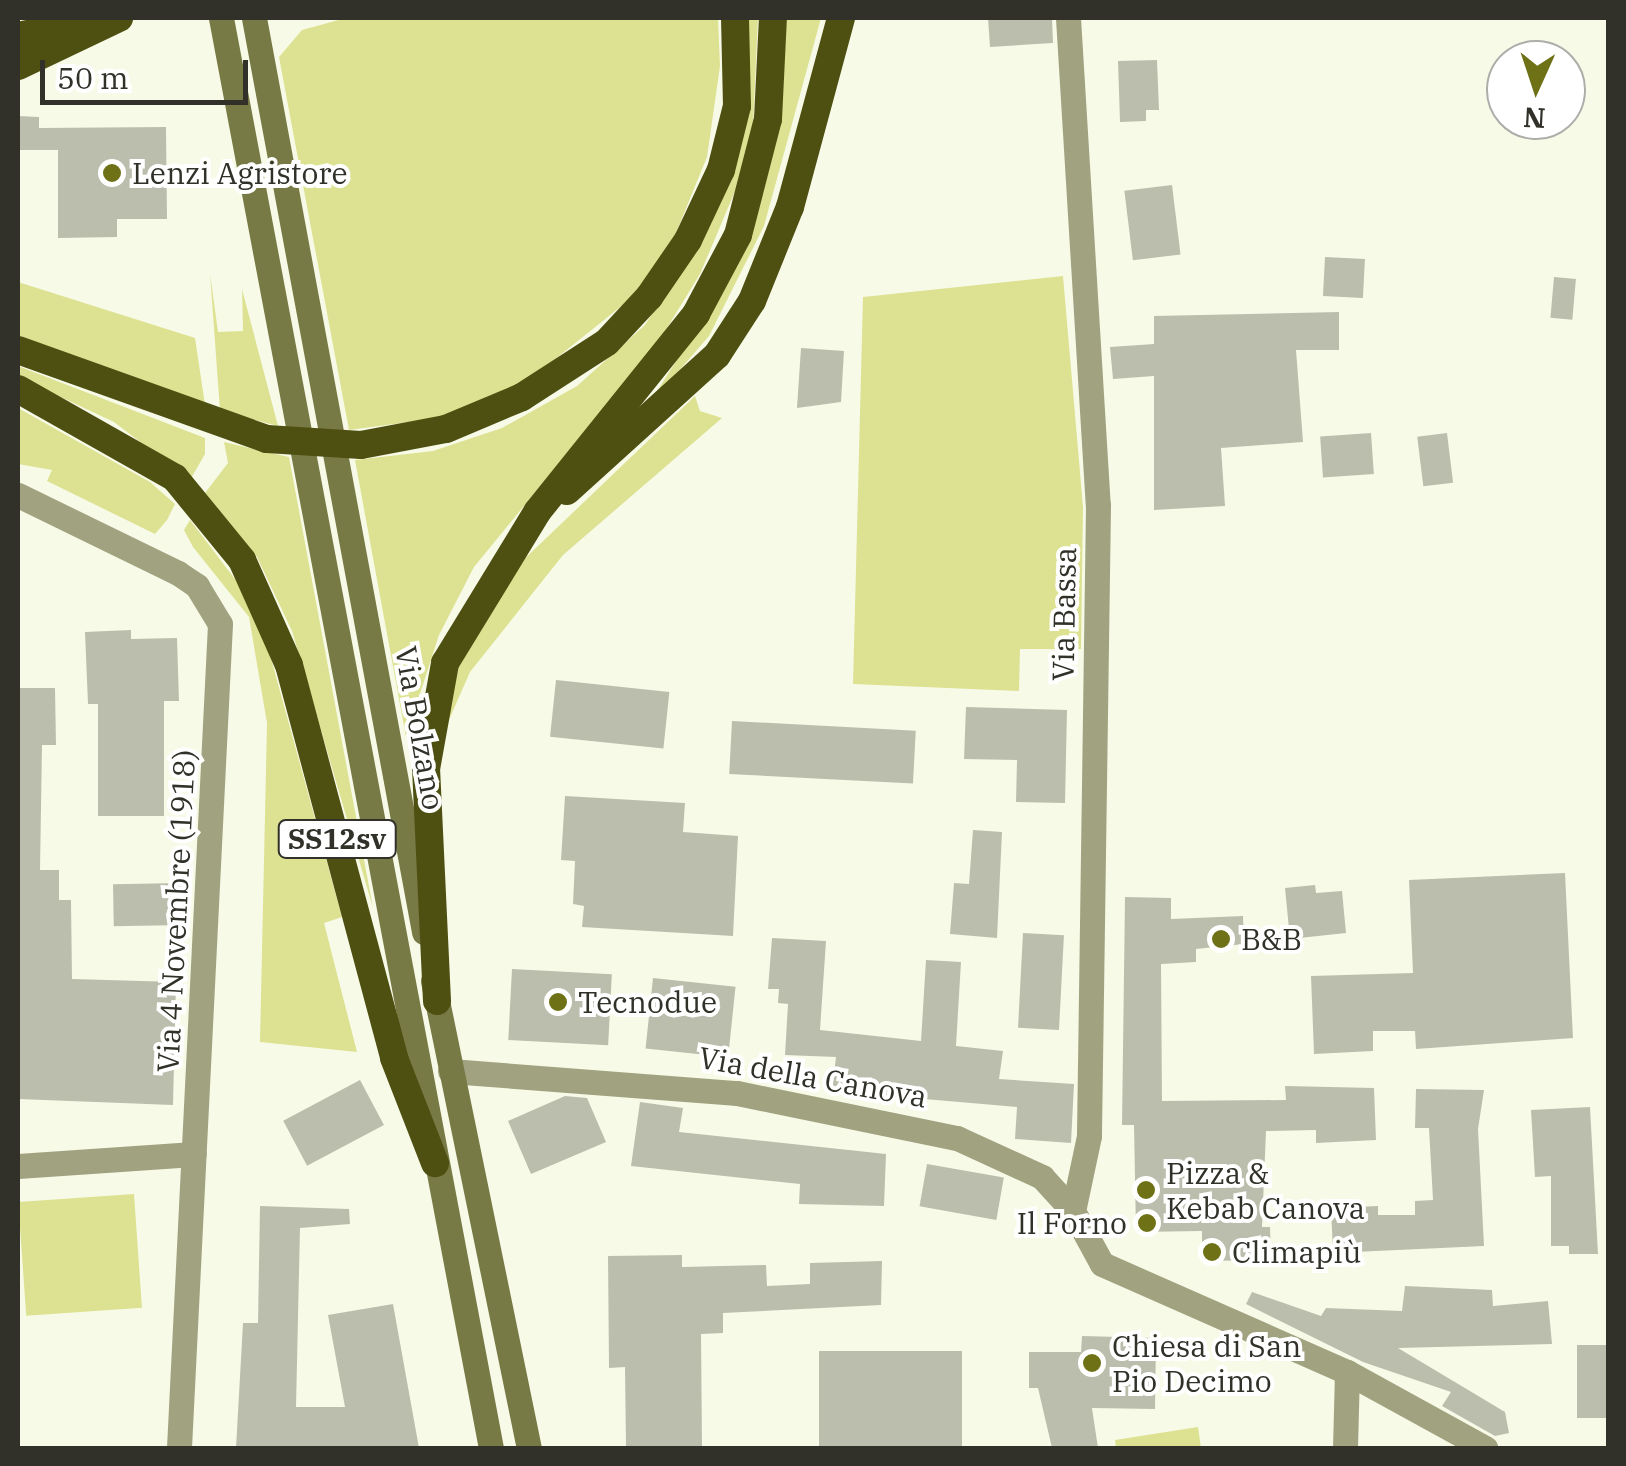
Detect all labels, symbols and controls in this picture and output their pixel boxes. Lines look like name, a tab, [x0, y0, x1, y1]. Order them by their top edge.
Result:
scale bar	[45, 40, 252, 102]
north arrow	[1486, 40, 1586, 140]
text: 50 m	[57, 58, 129, 97]
text: N	[1522, 99, 1547, 138]
place label: Lenzi Agristore	[132, 155, 348, 191]
marker: Lenzi Agristore	[101, 162, 123, 184]
street label: Via Bassa	[1045, 547, 1083, 681]
street label: Via Bolzano	[388, 643, 452, 813]
street label: Via 4 Novembre (1918)	[150, 749, 202, 1073]
road number: SS12sv	[277, 816, 397, 862]
place label: B&B	[1241, 921, 1302, 957]
marker: B&B	[1210, 928, 1232, 950]
place label: Tecnodue	[578, 984, 717, 1020]
marker: Tecnodue	[547, 991, 569, 1013]
street label: Via della Canova	[696, 1039, 930, 1115]
place label: Pizza & Kebab Canova	[1166, 1155, 1365, 1226]
marker: Pizza & Kebab Canova	[1135, 1179, 1157, 1201]
place label: Il Forno	[1017, 1205, 1127, 1241]
marker: Il Forno	[1136, 1212, 1158, 1234]
place label: Climapiù	[1232, 1234, 1361, 1270]
marker: Climapiù	[1201, 1241, 1223, 1263]
place label: Chiesa di San Pio Decimo	[1112, 1328, 1302, 1398]
marker: Chiesa di San Pio Decimo	[1081, 1352, 1103, 1374]

